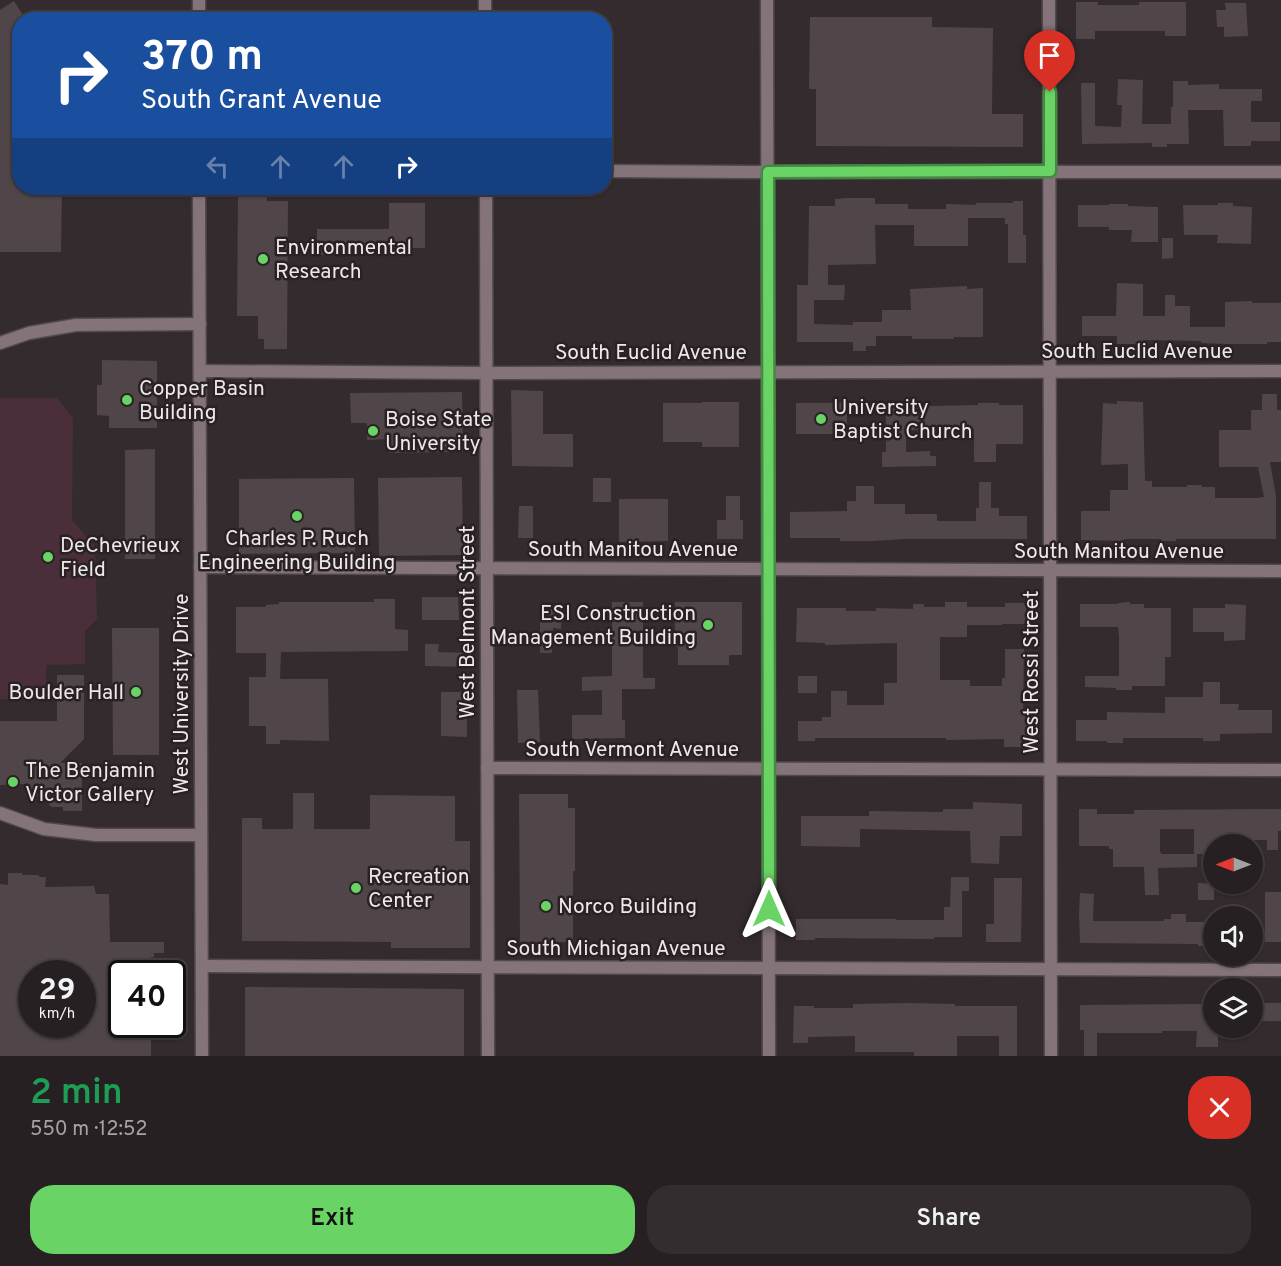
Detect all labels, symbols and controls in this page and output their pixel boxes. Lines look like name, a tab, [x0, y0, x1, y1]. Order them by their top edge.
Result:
pin	[1024, 30, 1075, 92]
text: 370 m	[141, 32, 263, 85]
icon: right	[42, 36, 120, 114]
icon: arrive	[1033, 39, 1066, 72]
text: South Grant Avenue	[141, 84, 382, 118]
icon: left	[201, 150, 234, 183]
icon: ahead	[264, 150, 297, 183]
icon: ahead	[327, 150, 360, 183]
icon: right	[390, 150, 423, 183]
place label: Environmental Research	[275, 235, 412, 286]
marker: Environmental Research	[256, 252, 270, 266]
street label: South Euclid Avenue	[1041, 339, 1233, 366]
street label: South Euclid Avenue	[555, 340, 747, 367]
place label: Copper Basin Building	[139, 376, 265, 427]
marker: Copper Basin Building	[120, 393, 134, 407]
place label: University Baptist Church	[833, 395, 973, 446]
place label: Boise State University	[385, 407, 492, 458]
marker: University Baptist Church	[814, 412, 828, 426]
marker: Boise State University	[366, 424, 380, 438]
marker: Charles P. Ruch Engineering Building	[290, 509, 304, 523]
street label: West Belmont Street	[455, 525, 482, 719]
place label: Charles P. Ruch Engineering Building	[199, 526, 395, 577]
place label: DeChevrieux Field	[60, 533, 180, 584]
street label: South Manitou Avenue	[528, 537, 738, 564]
street label: South Manitou Avenue	[1014, 539, 1224, 566]
marker: DeChevrieux Field	[41, 550, 55, 564]
street label: West Rossi Street	[1019, 590, 1046, 754]
street label: West University Drive	[169, 593, 196, 795]
place label: ESI Construction Management Building	[490, 601, 696, 652]
marker: ESI Construction Management Building	[701, 618, 715, 632]
place label: Boulder Hall	[8, 680, 124, 707]
marker: Boulder Hall	[129, 685, 143, 699]
street label: South Vermont Avenue	[525, 737, 739, 764]
place label: The Benjamin Victor Gallery	[25, 758, 155, 809]
marker: The Benjamin Victor Gallery	[6, 775, 20, 789]
north arrow	[1203, 834, 1263, 894]
map controls	[1203, 834, 1263, 1038]
place label: Recreation Center	[368, 864, 470, 915]
position arrow	[737, 877, 801, 941]
marker: Recreation Center	[349, 881, 363, 895]
place label: Norco Building	[558, 894, 697, 921]
marker: Norco Building	[539, 899, 553, 913]
button: sound	[1203, 906, 1263, 966]
street label: South Michigan Avenue	[506, 936, 726, 963]
speed limit sign: 40	[108, 960, 186, 1038]
text: 29	[39, 973, 75, 1010]
button: layers	[1203, 978, 1263, 1038]
text: km/h	[39, 1005, 75, 1024]
text: 2 min	[30, 1071, 123, 1117]
button: close	[1188, 1076, 1251, 1139]
text: 550 m · 12:52	[30, 1117, 147, 1143]
button: Exit	[30, 1185, 635, 1254]
button: Share	[647, 1185, 1251, 1254]

